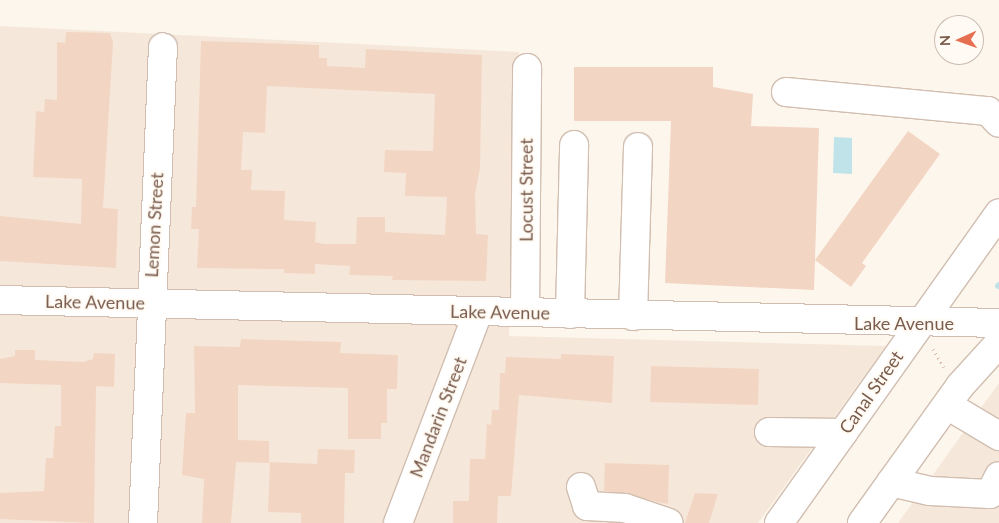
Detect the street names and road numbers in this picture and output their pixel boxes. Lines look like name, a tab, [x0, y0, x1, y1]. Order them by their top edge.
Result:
street label: Locust Street	[515, 138, 537, 242]
street label: Lemon Street	[140, 172, 168, 278]
street label: Lake Avenue	[45, 290, 145, 314]
street label: Lake Avenue	[450, 300, 550, 324]
street label: Lake Avenue	[854, 312, 954, 334]
street label: Canal Street	[835, 346, 907, 438]
street label: Mandarin Street	[405, 354, 471, 480]

